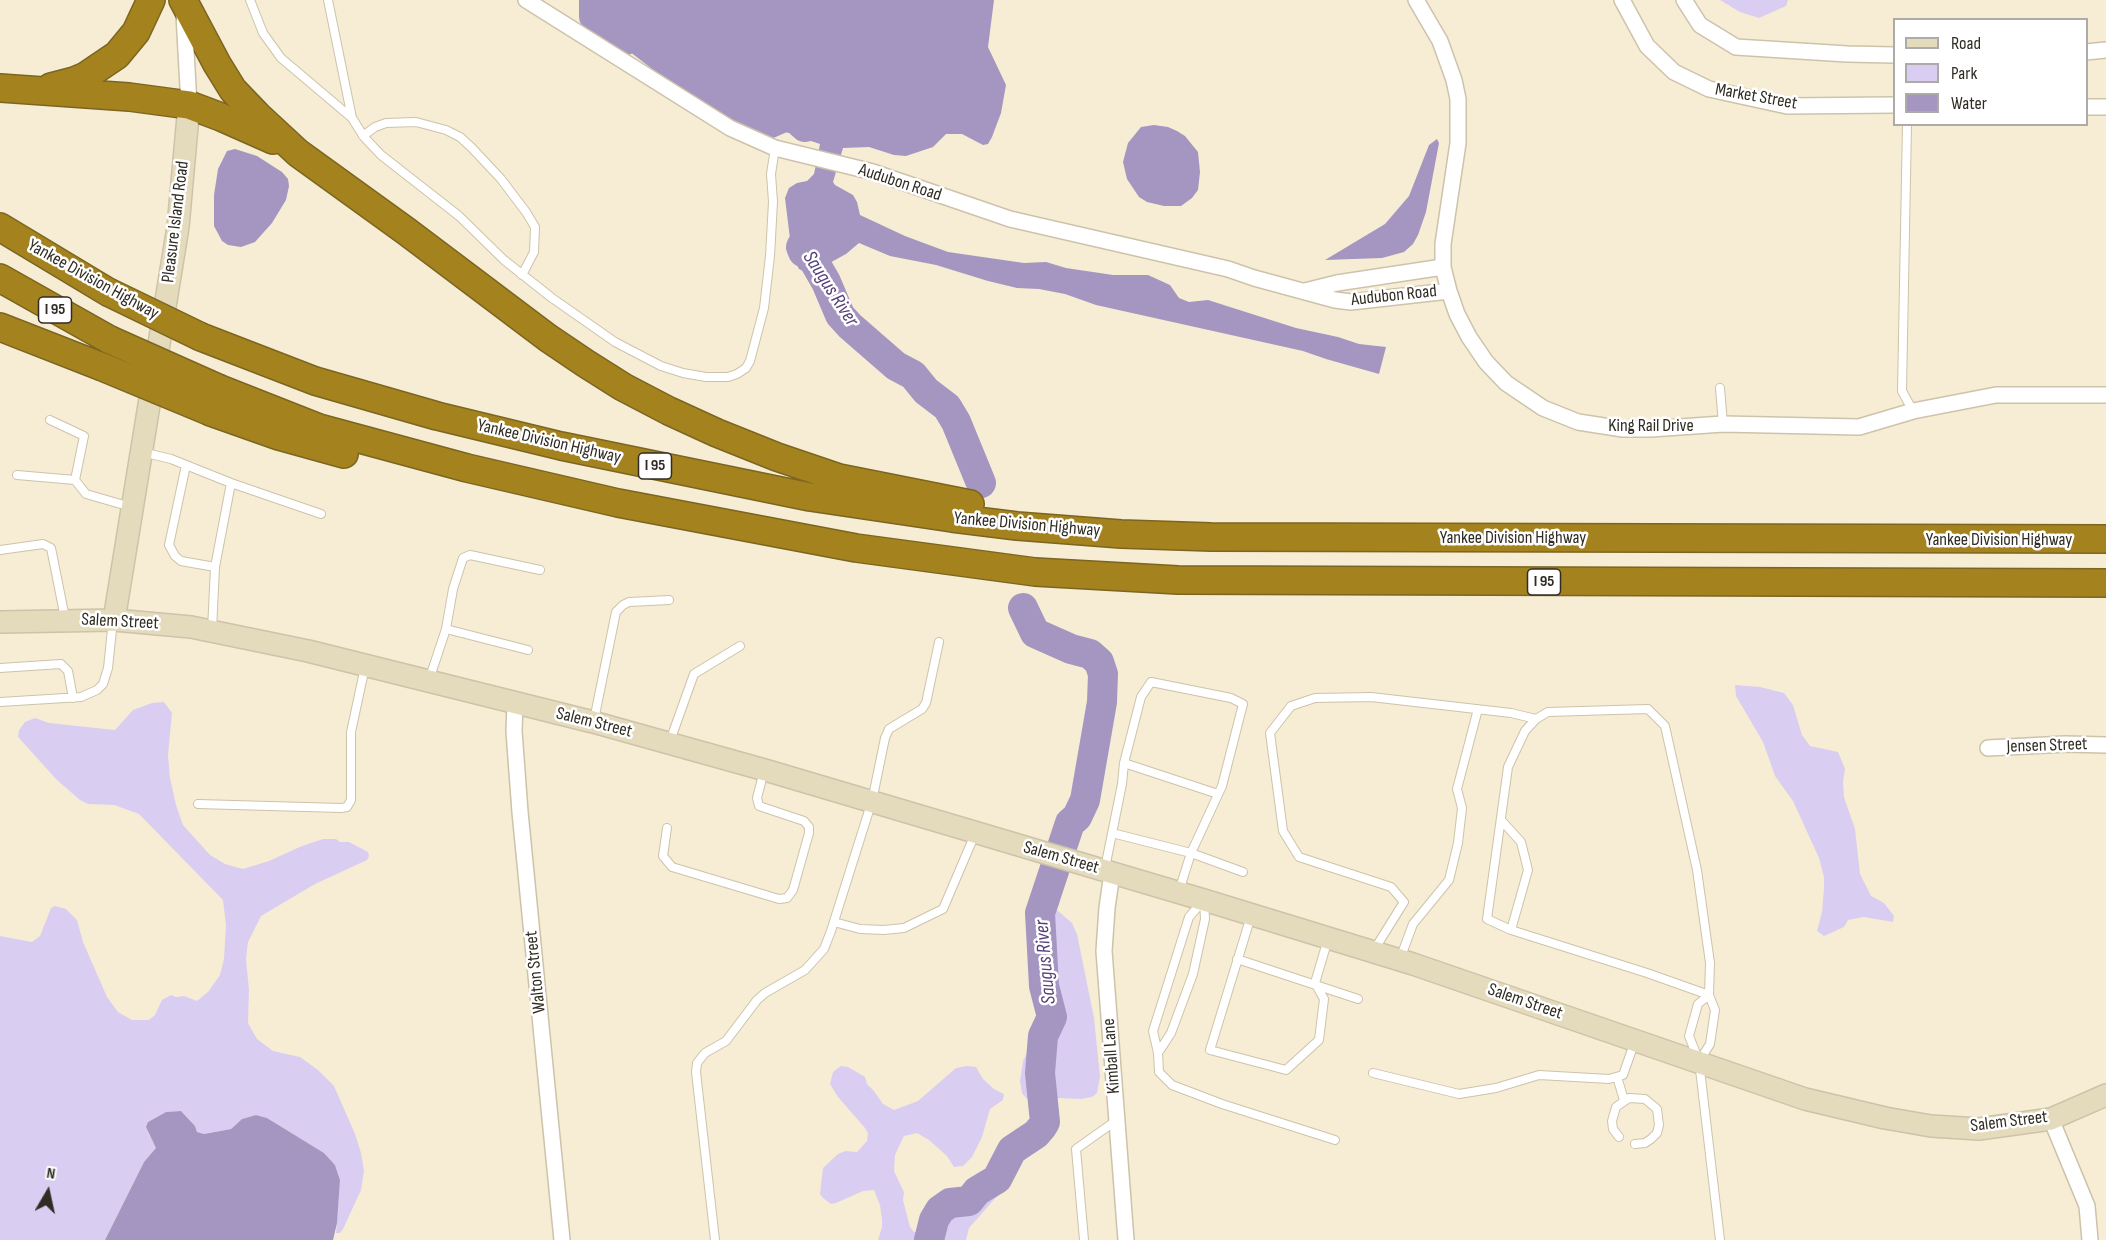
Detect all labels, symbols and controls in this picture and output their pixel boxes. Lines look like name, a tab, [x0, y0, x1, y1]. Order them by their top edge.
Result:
legend	[1893, 18, 2088, 126]
text: Road	[1951, 33, 1981, 54]
text: Park	[1951, 63, 1977, 84]
street label: Market Street	[1713, 79, 1799, 115]
text: Water	[1951, 93, 1987, 114]
street label: Audubon Road	[856, 159, 944, 207]
street label: Pleasure Island Road	[158, 160, 194, 284]
street label: Yankee Division Highway	[24, 235, 162, 325]
water label: Saugus River	[797, 247, 863, 331]
street label: Audubon Road	[1350, 281, 1438, 311]
road number: I 95	[38, 297, 72, 323]
street label: Yankee Division Highway	[475, 415, 623, 469]
street label: King Rail Drive	[1608, 415, 1694, 437]
road number: I 95	[638, 453, 672, 479]
street label: Yankee Division Highway	[953, 508, 1101, 542]
street label: Yankee Division Highway	[1440, 527, 1586, 549]
street label: Yankee Division Highway	[1926, 529, 2072, 551]
road number: I 95	[1528, 569, 1560, 595]
street label: Salem Street	[81, 609, 159, 635]
street label: Salem Street	[554, 703, 634, 743]
street label: Jensen Street	[2006, 734, 2088, 758]
street label: Salem Street	[1021, 837, 1101, 879]
water label: Saugus River	[1030, 919, 1062, 1005]
street label: Walton Street	[521, 930, 551, 1014]
street label: Salem Street	[1485, 979, 1565, 1025]
street label: Kimball Lane	[1099, 1018, 1125, 1094]
street label: Salem Street	[1969, 1107, 2049, 1137]
north arrow	[18, 1162, 78, 1222]
text: N	[45, 1164, 57, 1184]

